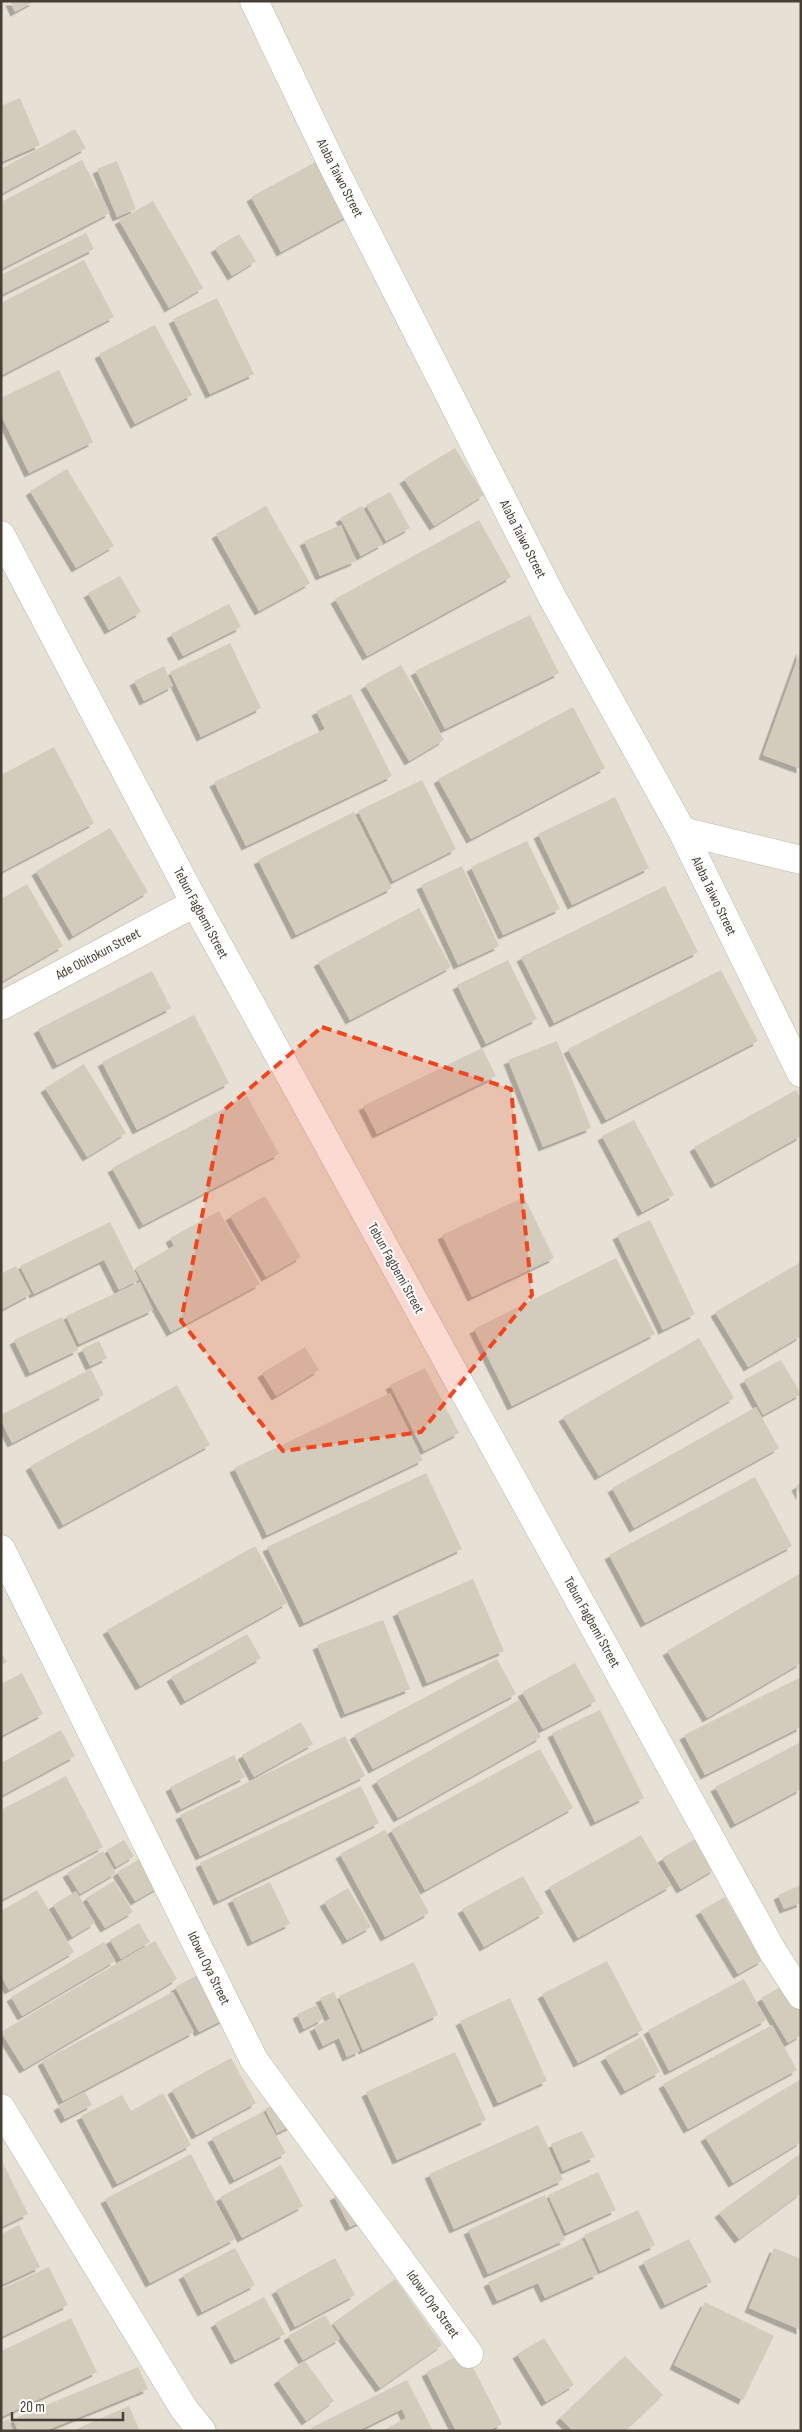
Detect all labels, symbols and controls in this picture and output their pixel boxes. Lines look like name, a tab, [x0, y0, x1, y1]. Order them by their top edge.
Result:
street label: Alaba Taiwo Street	[313, 135, 367, 220]
street label: Alaba Taiwo Street	[496, 496, 550, 581]
street label: Alaba Taiwo Street	[687, 853, 740, 938]
street label: Tebun Fagbemi Street	[170, 864, 232, 962]
street label: Ade Obitokun Street	[52, 924, 143, 984]
street label: Tebun Fagbemi Street	[364, 1220, 428, 1316]
street label: Tebun Fagbemi Street	[560, 1574, 624, 1670]
street label: Idowu Oya Street	[184, 1928, 234, 2008]
street label: Idowu Oya Street	[403, 2267, 463, 2341]
scale bar	[12, 2390, 124, 2422]
text: 20 m	[20, 2398, 45, 2417]

